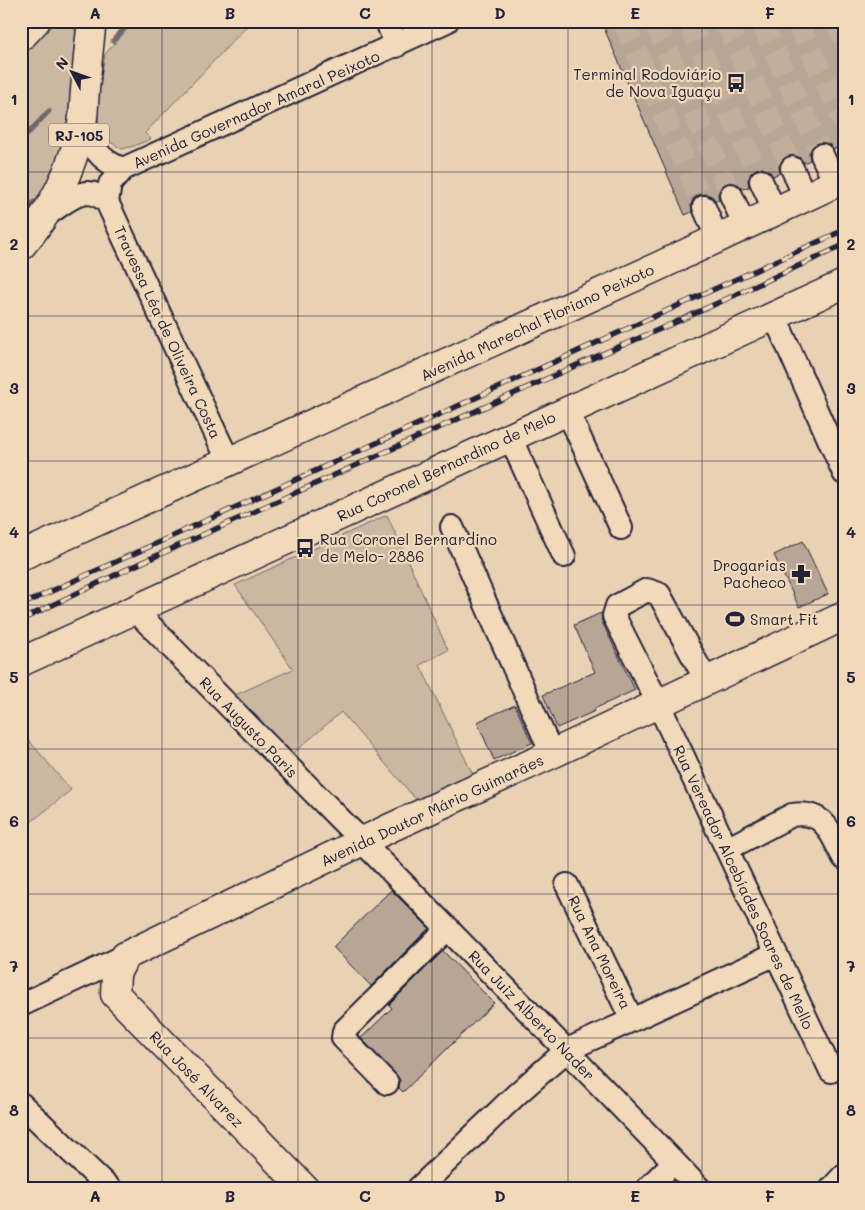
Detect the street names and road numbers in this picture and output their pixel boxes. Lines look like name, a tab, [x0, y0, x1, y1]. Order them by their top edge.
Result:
street label: Avenida Governador Amaral Peixoto	[130, 45, 383, 173]
road number: RJ-105	[49, 124, 109, 146]
street label: Travessa Léa de Oliveira Costa	[110, 222, 226, 442]
street label: Avenida Marechal Floriano Peixoto	[417, 259, 657, 385]
street label: Rua Coronel Bernardino de Melo	[333, 406, 559, 526]
street label: Rua Augusto Paris	[196, 672, 302, 782]
street label: Rua Vereador Alcebíades Soares de Mello	[669, 742, 819, 1032]
street label: Avenida Doutor Mário Guimarães	[317, 749, 547, 871]
street label: Rua Ana Moreira	[564, 892, 636, 1012]
street label: Rua Juiz Alberto Nader	[464, 946, 600, 1084]
street label: Rua José Alvarez	[146, 1026, 248, 1132]

